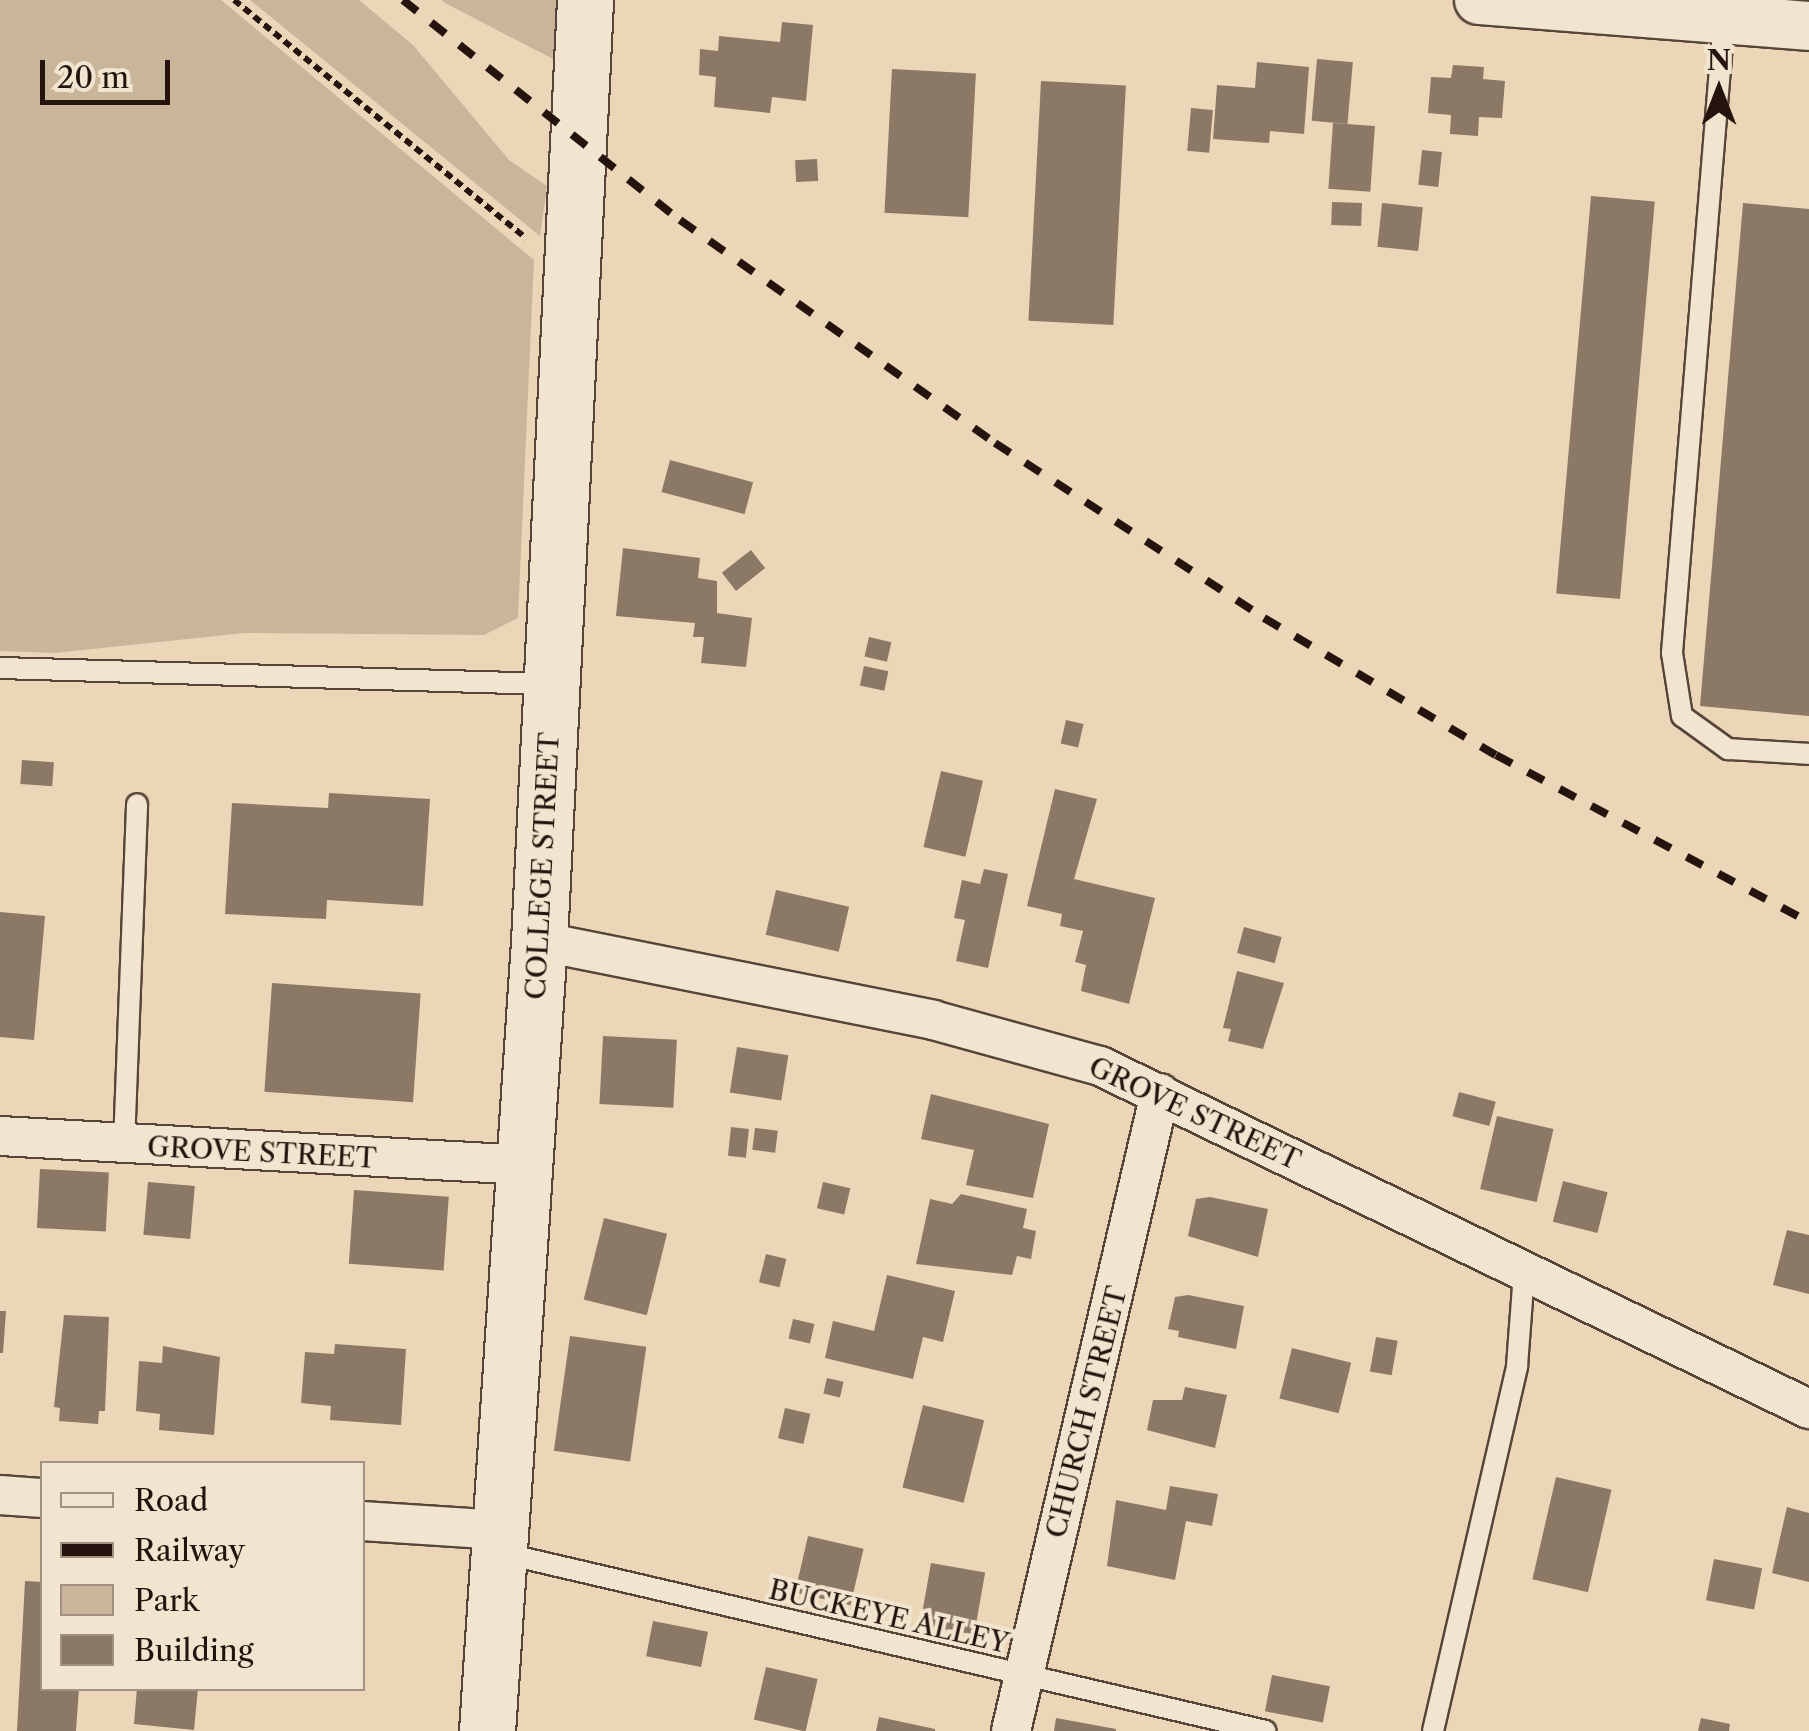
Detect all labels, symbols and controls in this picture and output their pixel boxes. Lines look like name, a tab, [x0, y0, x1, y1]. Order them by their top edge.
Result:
scale bar	[45, 40, 175, 102]
north arrow	[1669, 40, 1769, 140]
text: N	[1707, 43, 1731, 77]
text: 20 m	[57, 59, 129, 96]
street label: COLLEGE STREET	[518, 731, 566, 1001]
street label: GROVE STREET	[1084, 1049, 1306, 1177]
street label: GROVE STREET	[146, 1129, 378, 1175]
street label: CHURCH STREET	[1038, 1283, 1134, 1541]
legend	[40, 1461, 365, 1691]
text: Road	[134, 1482, 208, 1519]
text: Railway	[134, 1532, 245, 1569]
street label: BUCKEYE ALLEY	[765, 1572, 1013, 1660]
text: Park	[134, 1582, 199, 1619]
text: Building	[134, 1632, 254, 1669]

